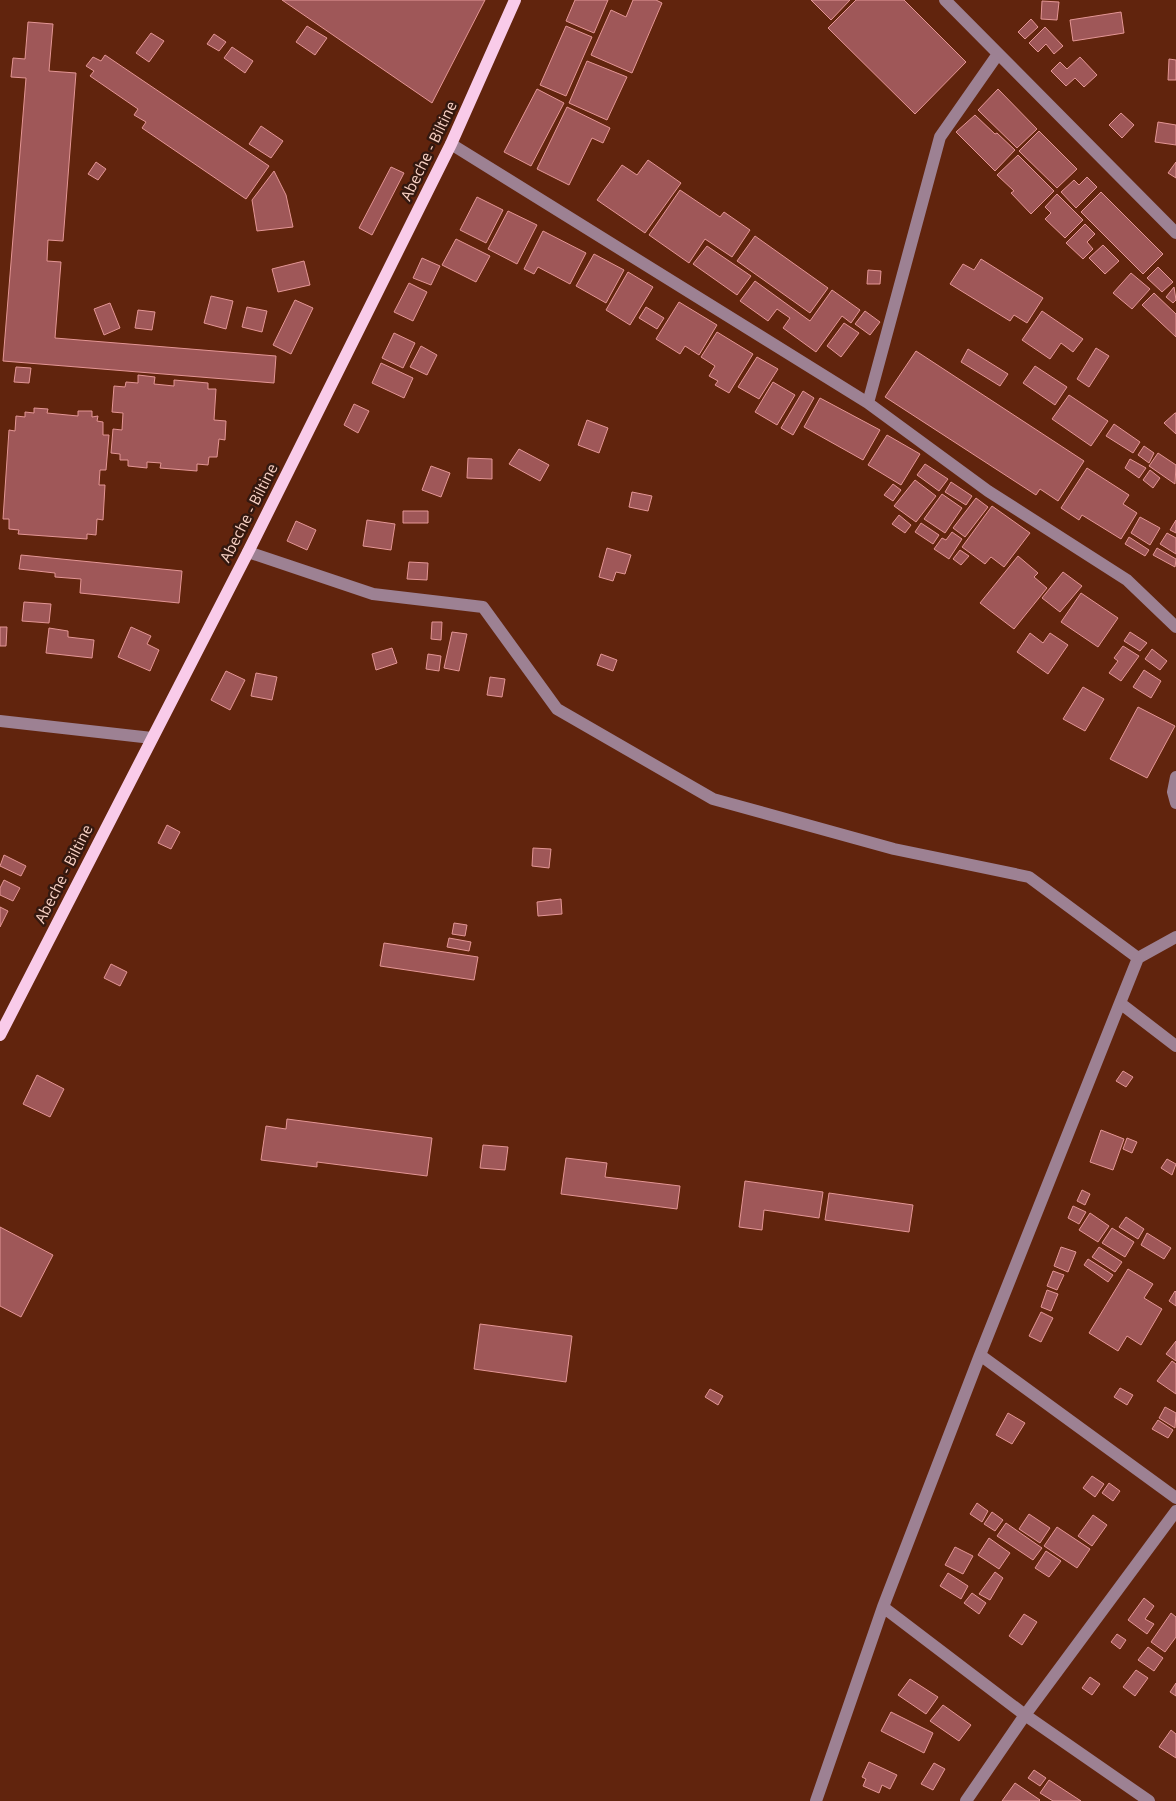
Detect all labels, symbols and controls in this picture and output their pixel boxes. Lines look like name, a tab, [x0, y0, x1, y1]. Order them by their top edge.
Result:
street label: Abeche - Biltine	[395, 97, 461, 204]
street label: Abeche - Biltine	[215, 460, 282, 565]
street label: Abeche - Biltine	[30, 821, 97, 926]

